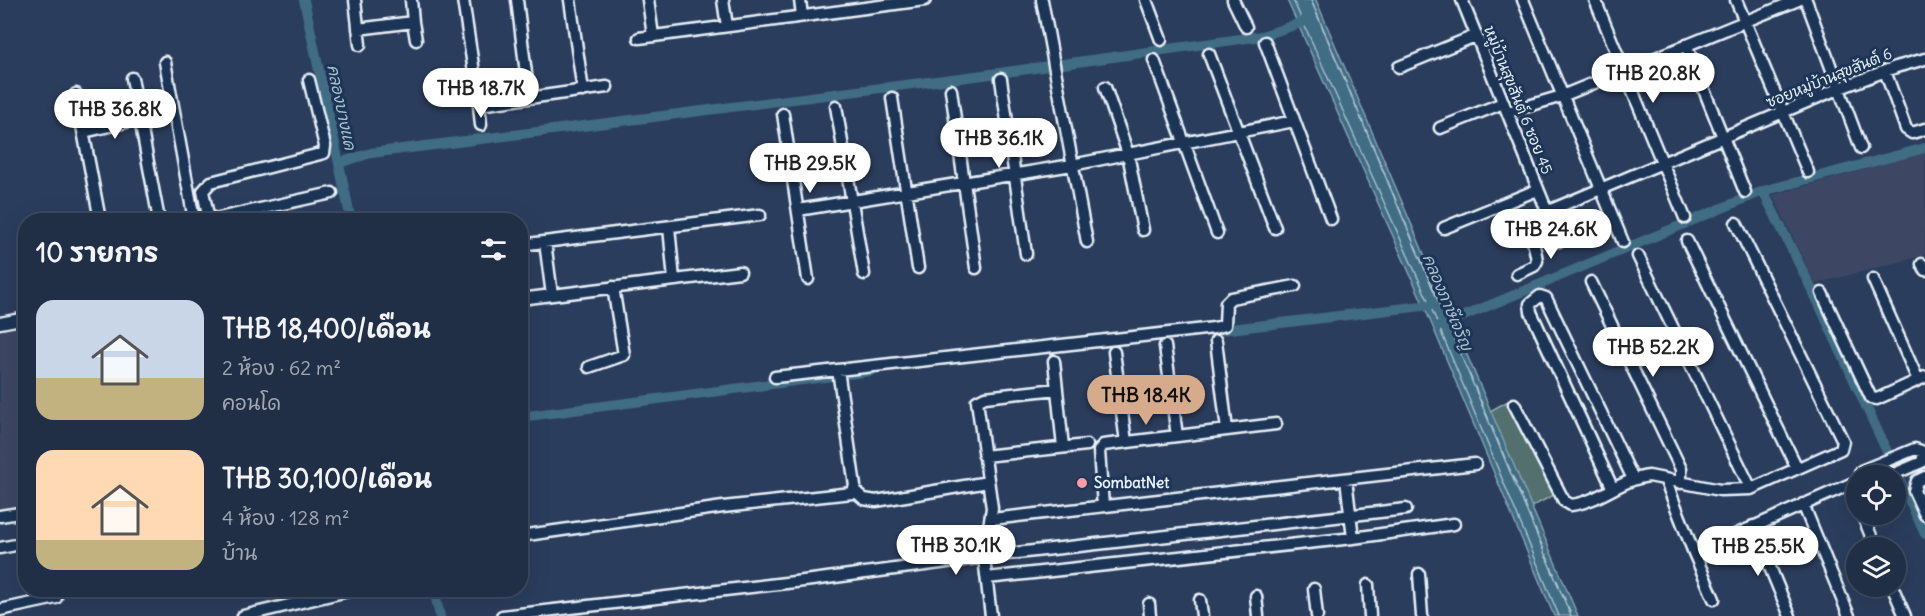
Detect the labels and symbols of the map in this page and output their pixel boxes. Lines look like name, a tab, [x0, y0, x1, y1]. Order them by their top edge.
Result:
street label: หมู่บ้านสุขสันต์ 6 ซอย 45	[1478, 23, 1557, 178]
street label: ซอยหมู่บ้านสุขสันต์ 6	[1763, 44, 1895, 113]
pin: THB 20.8K	[1584, 53, 1722, 104]
water label: คลองบางแค	[323, 63, 361, 152]
pin: THB 18.7K	[412, 68, 550, 119]
pin: THB 36.8K	[46, 89, 184, 140]
pin: THB 36.1K	[930, 118, 1068, 169]
pin: THB 29.5K	[741, 143, 879, 194]
pin: THB 24.6K	[1482, 209, 1620, 260]
water label: คลองภาษีเจริญ	[1419, 251, 1478, 355]
pin: THB 52.2K	[1584, 327, 1722, 378]
pin: THB 18.4K	[1077, 375, 1215, 426]
place label: SombatNet	[1094, 473, 1170, 492]
marker: SombatNet	[1075, 476, 1089, 490]
pin: THB 30.1K	[887, 525, 1025, 576]
pin: THB 25.5K	[1689, 526, 1827, 577]

